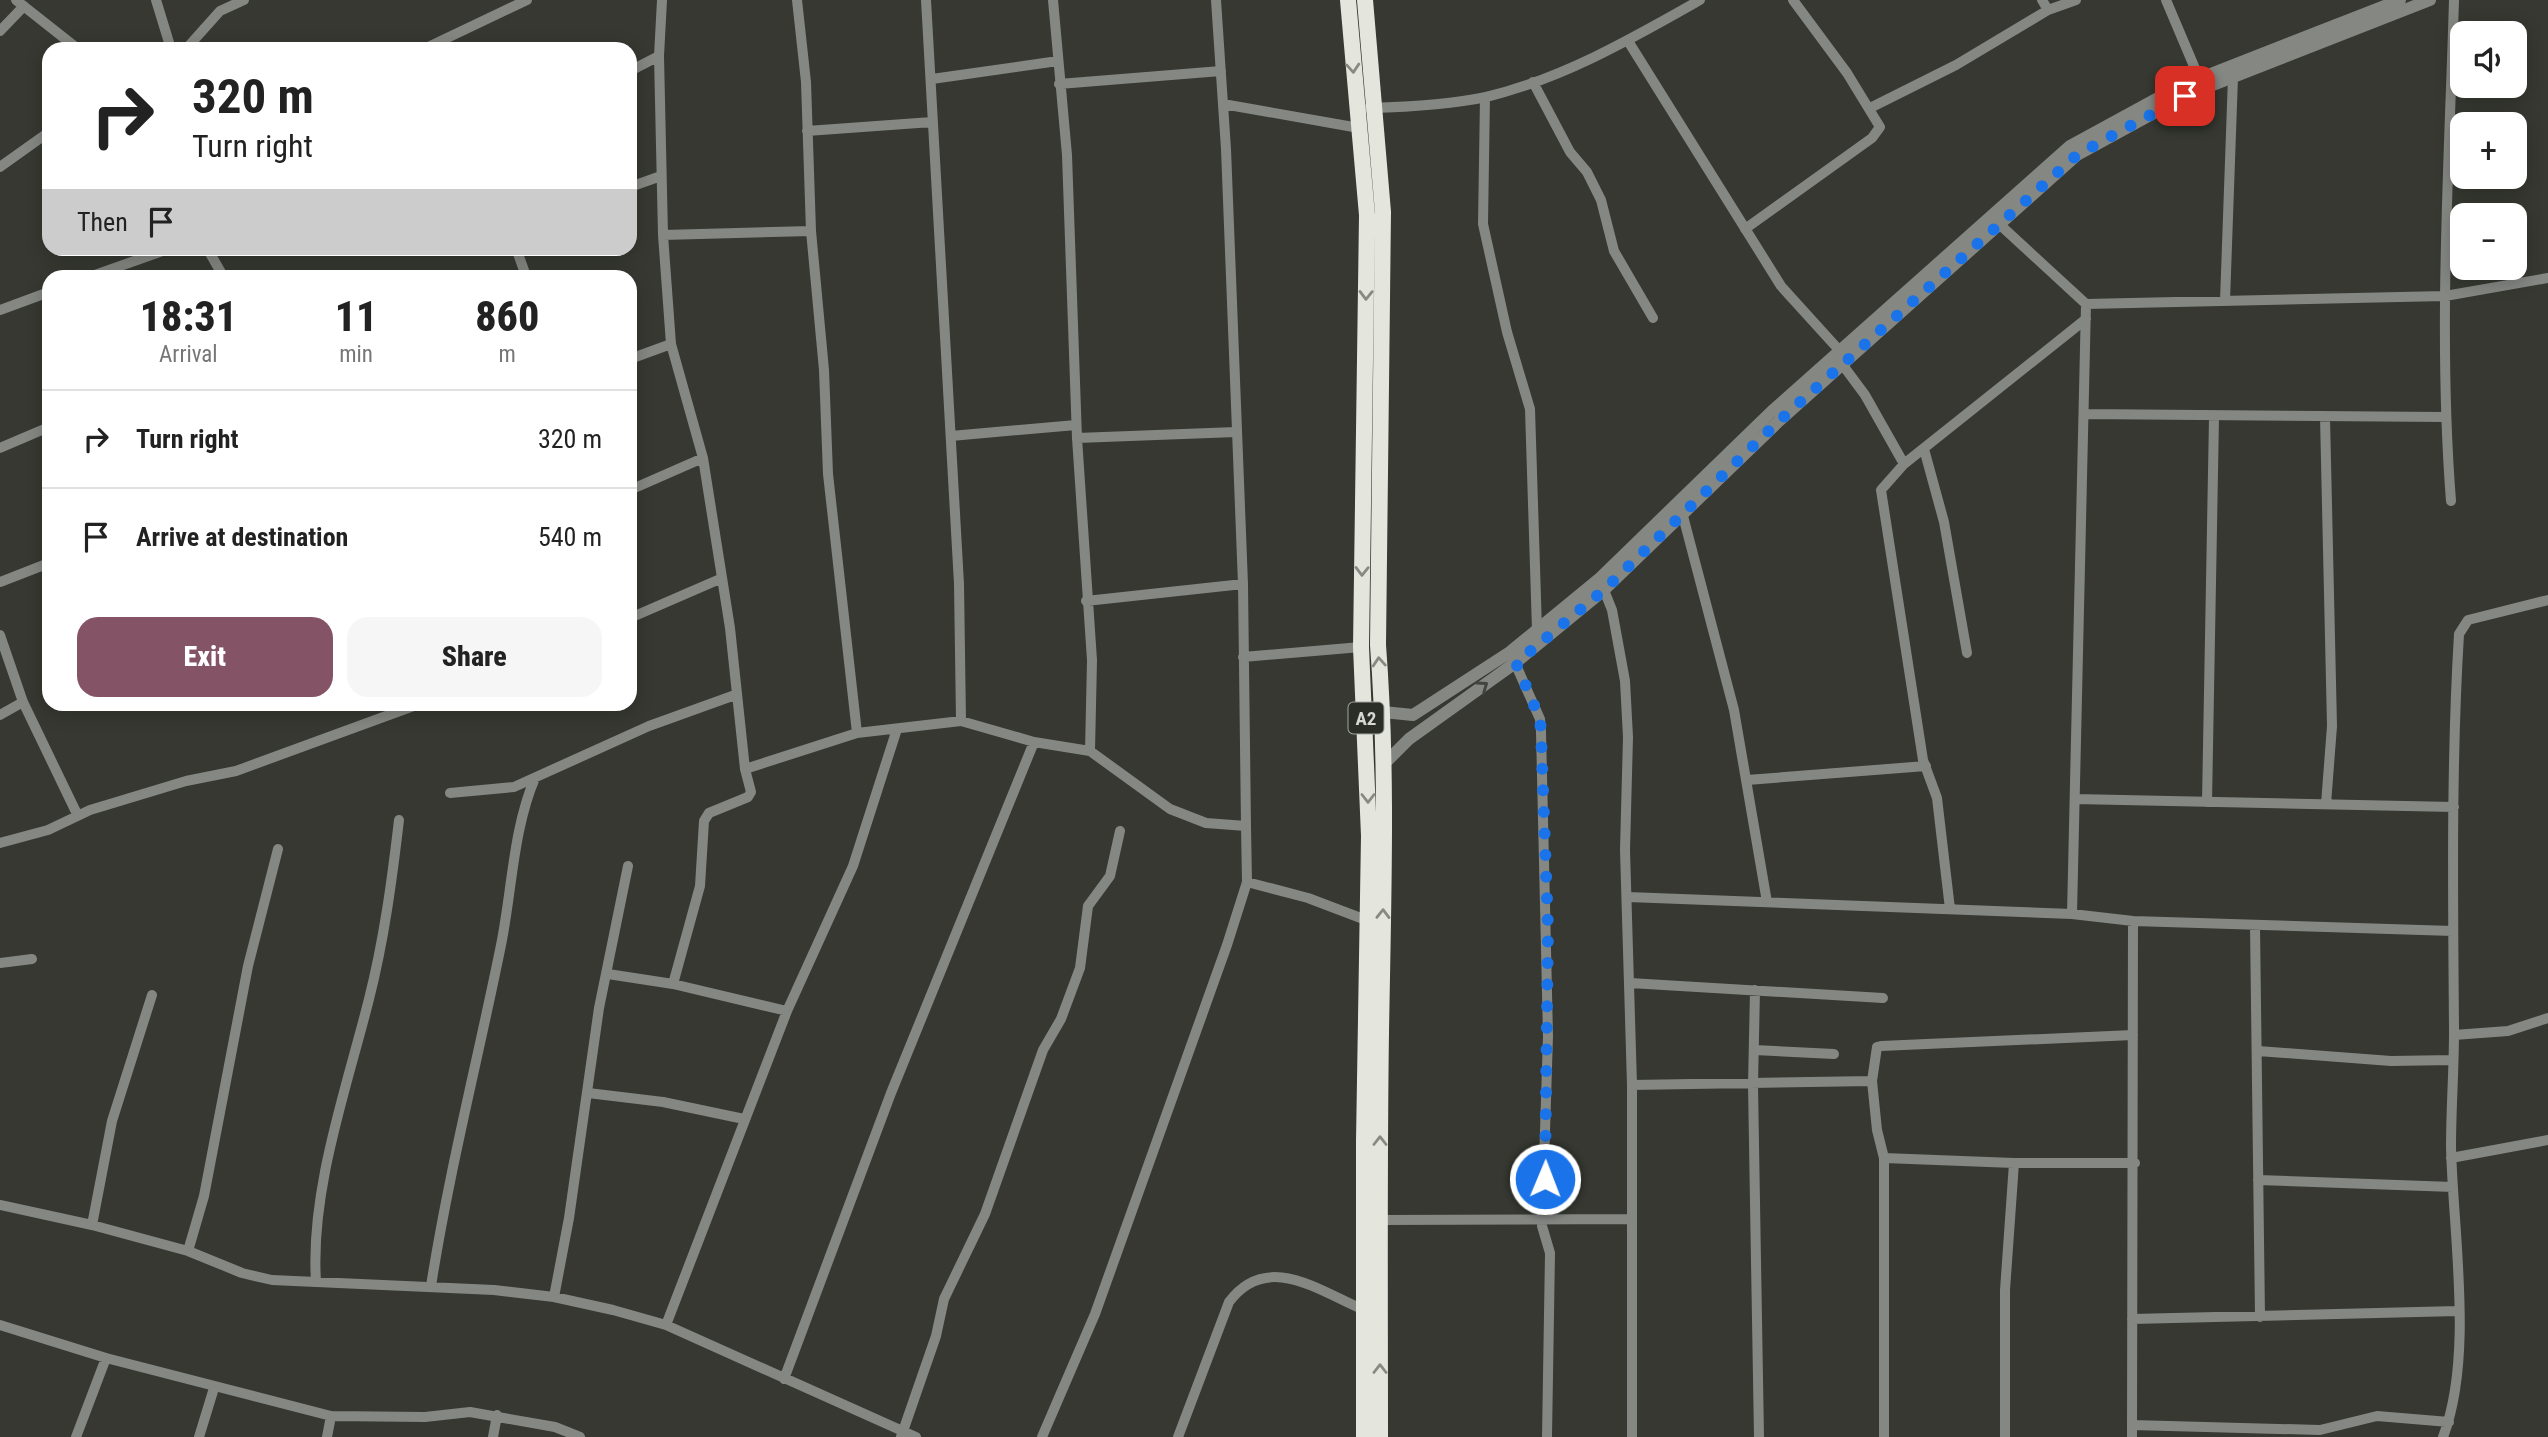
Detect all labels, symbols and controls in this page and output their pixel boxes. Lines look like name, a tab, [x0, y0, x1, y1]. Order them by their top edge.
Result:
map controls	[2450, 21, 2527, 280]
button: sound	[2450, 21, 2527, 98]
one-way arrow	[1345, 63, 1360, 74]
pin	[2155, 66, 2215, 126]
text: 320 m	[192, 68, 314, 125]
icon: right	[77, 70, 168, 161]
icon: arrive	[2166, 77, 2204, 115]
button: +	[2450, 112, 2527, 189]
text: Turn right	[192, 127, 313, 165]
icon: arrive	[142, 203, 180, 241]
button: −	[2450, 203, 2527, 280]
text: Then	[77, 207, 128, 237]
one-way arrow	[1358, 290, 1374, 301]
text: 18:31	[140, 292, 237, 341]
text: 11	[335, 292, 377, 341]
text: 860	[475, 292, 539, 341]
text: Arrival	[159, 341, 218, 368]
text: min	[339, 341, 373, 368]
text: m	[499, 341, 516, 368]
icon: right	[77, 420, 115, 458]
text: Turn right	[136, 424, 238, 454]
text: 320 m	[538, 424, 602, 454]
icon: arrive	[77, 518, 115, 556]
text: Arrive at destination	[136, 522, 348, 552]
text: 540 m	[538, 522, 602, 552]
one-way arrow	[1355, 566, 1370, 577]
button: Exit	[77, 617, 333, 697]
button: Share	[347, 617, 602, 697]
one-way arrow	[1372, 656, 1387, 667]
one-way arrow	[1475, 682, 1488, 694]
road number: A2	[1348, 702, 1384, 734]
one-way arrow	[1360, 794, 1376, 804]
one-way arrow	[1375, 908, 1391, 919]
one-way arrow	[1372, 1136, 1388, 1146]
position arrow	[1508, 1142, 1582, 1216]
one-way arrow	[1372, 1363, 1388, 1374]

